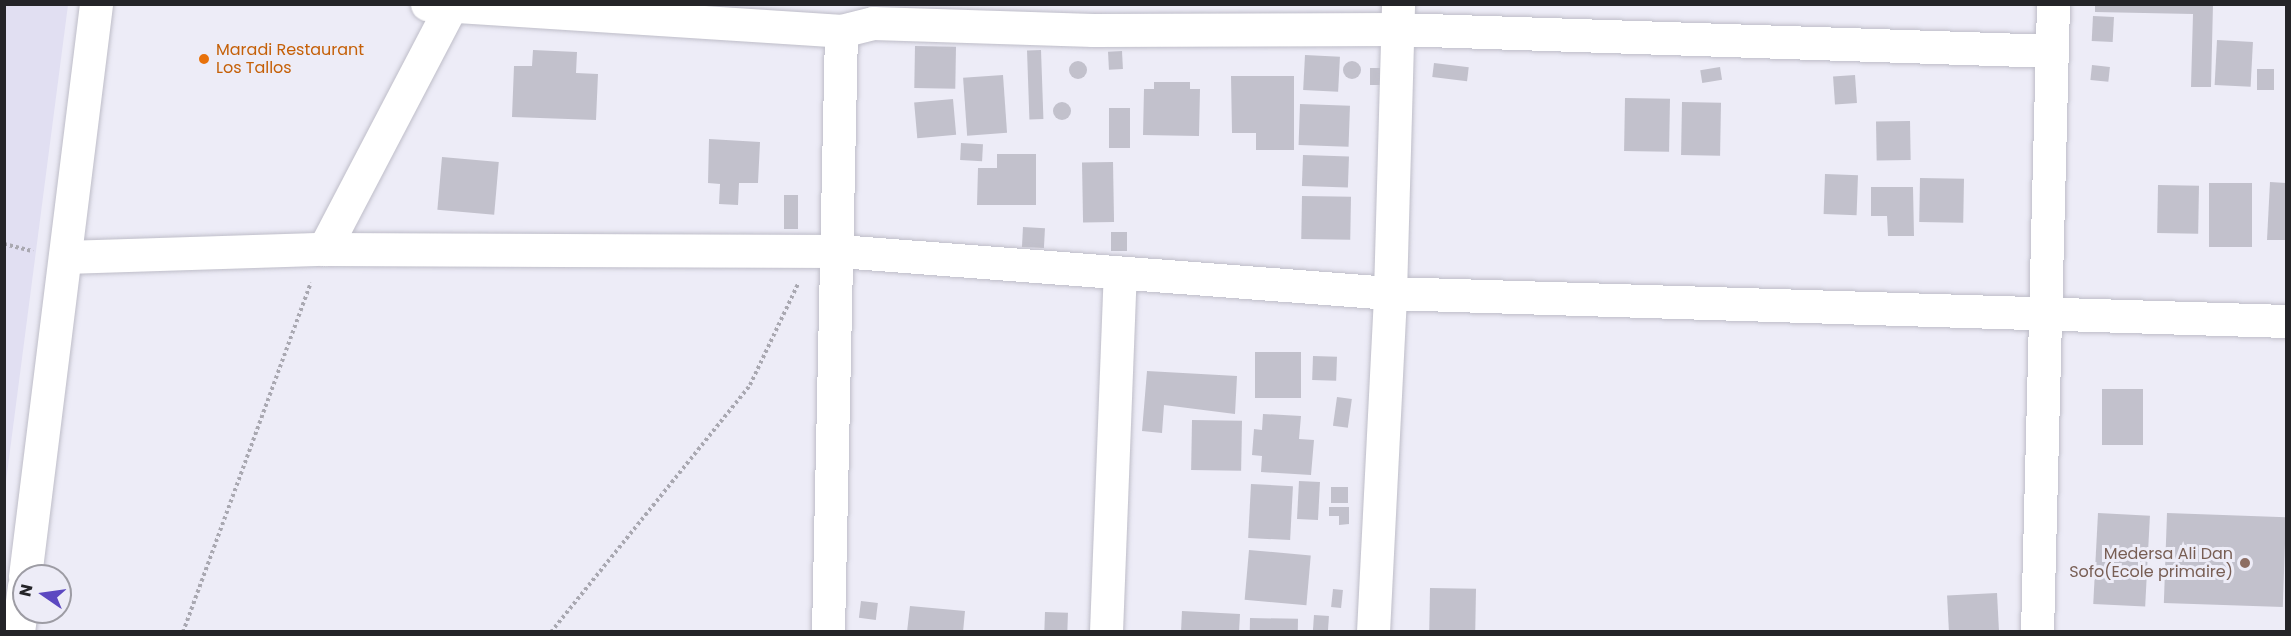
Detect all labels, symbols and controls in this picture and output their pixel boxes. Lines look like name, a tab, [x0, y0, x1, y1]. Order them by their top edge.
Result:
place label: Maradi Restaurant Los Tallos	[216, 40, 364, 78]
marker: Maradi Restaurant Los Tallos	[197, 52, 211, 66]
place label: Medersa Ali Dan Sofo(Ecole primaire)	[2069, 544, 2233, 582]
marker: Medersa Ali Dan Sofo(Ecole primaire)	[2238, 556, 2252, 570]
north arrow	[12, 564, 72, 624]
text: N	[13, 582, 38, 599]

